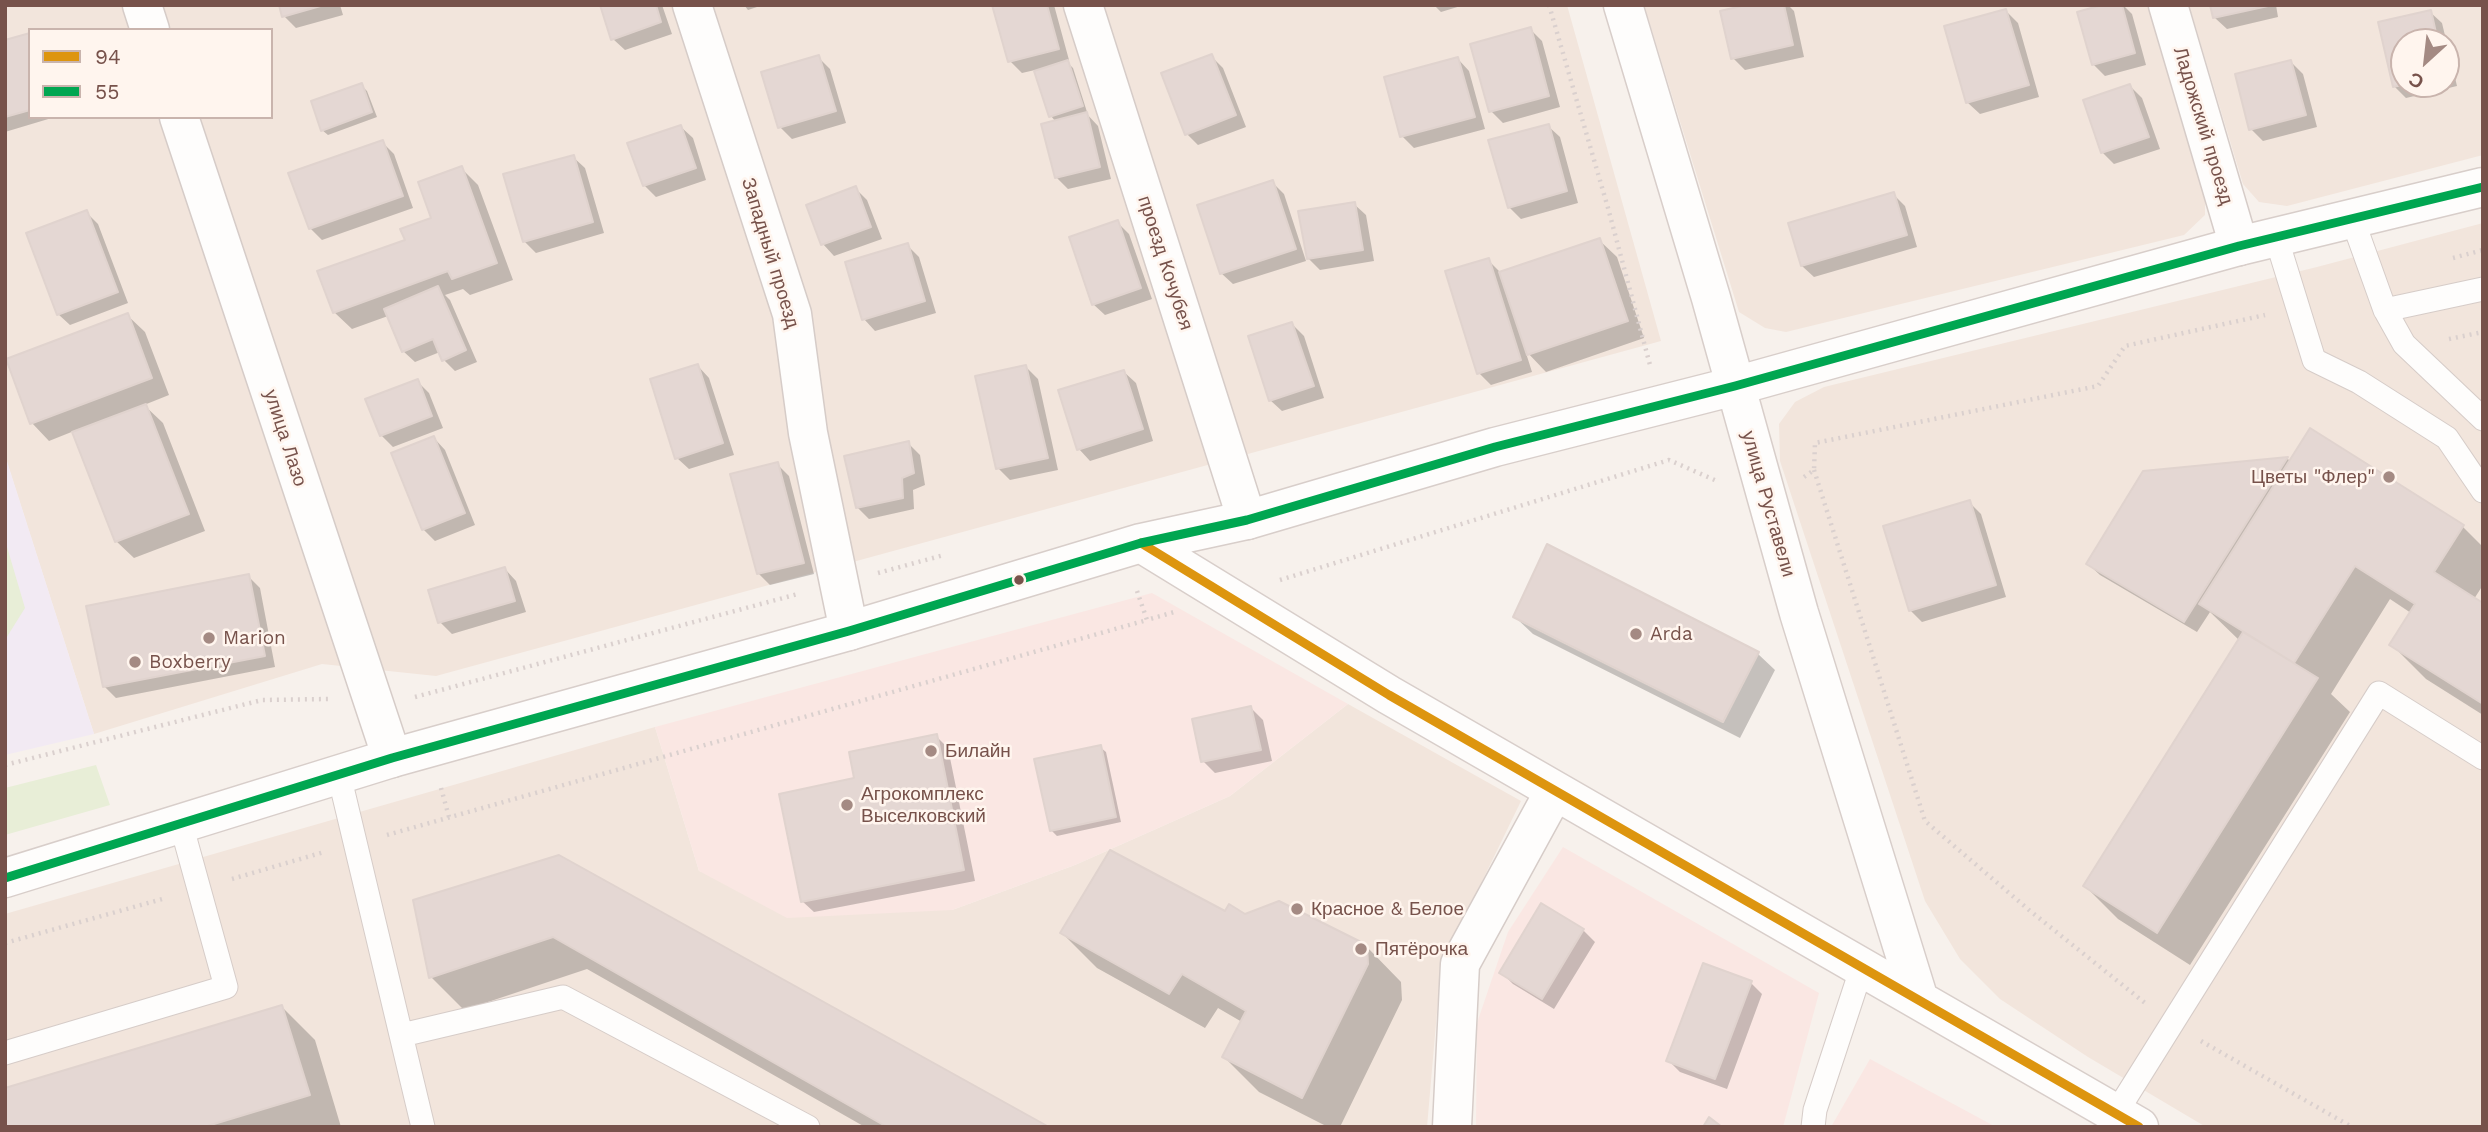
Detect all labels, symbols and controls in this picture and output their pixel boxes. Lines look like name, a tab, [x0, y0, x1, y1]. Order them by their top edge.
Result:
legend	[28, 28, 273, 119]
north arrow	[2390, 28, 2460, 98]
text: 94	[95, 44, 121, 69]
street label: Ладожский проезд	[2168, 44, 2238, 208]
text: С	[2405, 67, 2427, 94]
text: 55	[95, 79, 119, 104]
street label: Западный проезд	[736, 175, 804, 331]
street label: проезд Кочубея	[1133, 193, 1197, 333]
street label: улица Лазо	[259, 387, 311, 489]
street label: улица Руставели	[1736, 428, 1800, 580]
place label: Цветы "Флер"	[2251, 466, 2375, 488]
marker: Цветы "Флер"	[2381, 469, 2397, 485]
unlabelled marker	[1012, 573, 1026, 587]
place label: Arda	[1650, 623, 1693, 645]
marker: Arda	[1628, 626, 1644, 642]
place label: Marion	[223, 627, 286, 649]
marker: Marion	[201, 630, 217, 646]
place label: Boxberry	[149, 651, 231, 673]
marker: Boxberry	[127, 654, 143, 670]
place label: Билайн	[945, 740, 1011, 762]
marker: Билайн	[923, 743, 939, 759]
place label: Агрокомплекс Выселковский	[861, 783, 986, 827]
marker: Агрокомплекс Выселковский	[839, 797, 855, 813]
place label: Красное & Белое	[1311, 898, 1464, 920]
marker: Красное & Белое	[1289, 901, 1305, 917]
place label: Пятёрочка	[1375, 938, 1468, 960]
marker: Пятёрочка	[1353, 941, 1369, 957]

